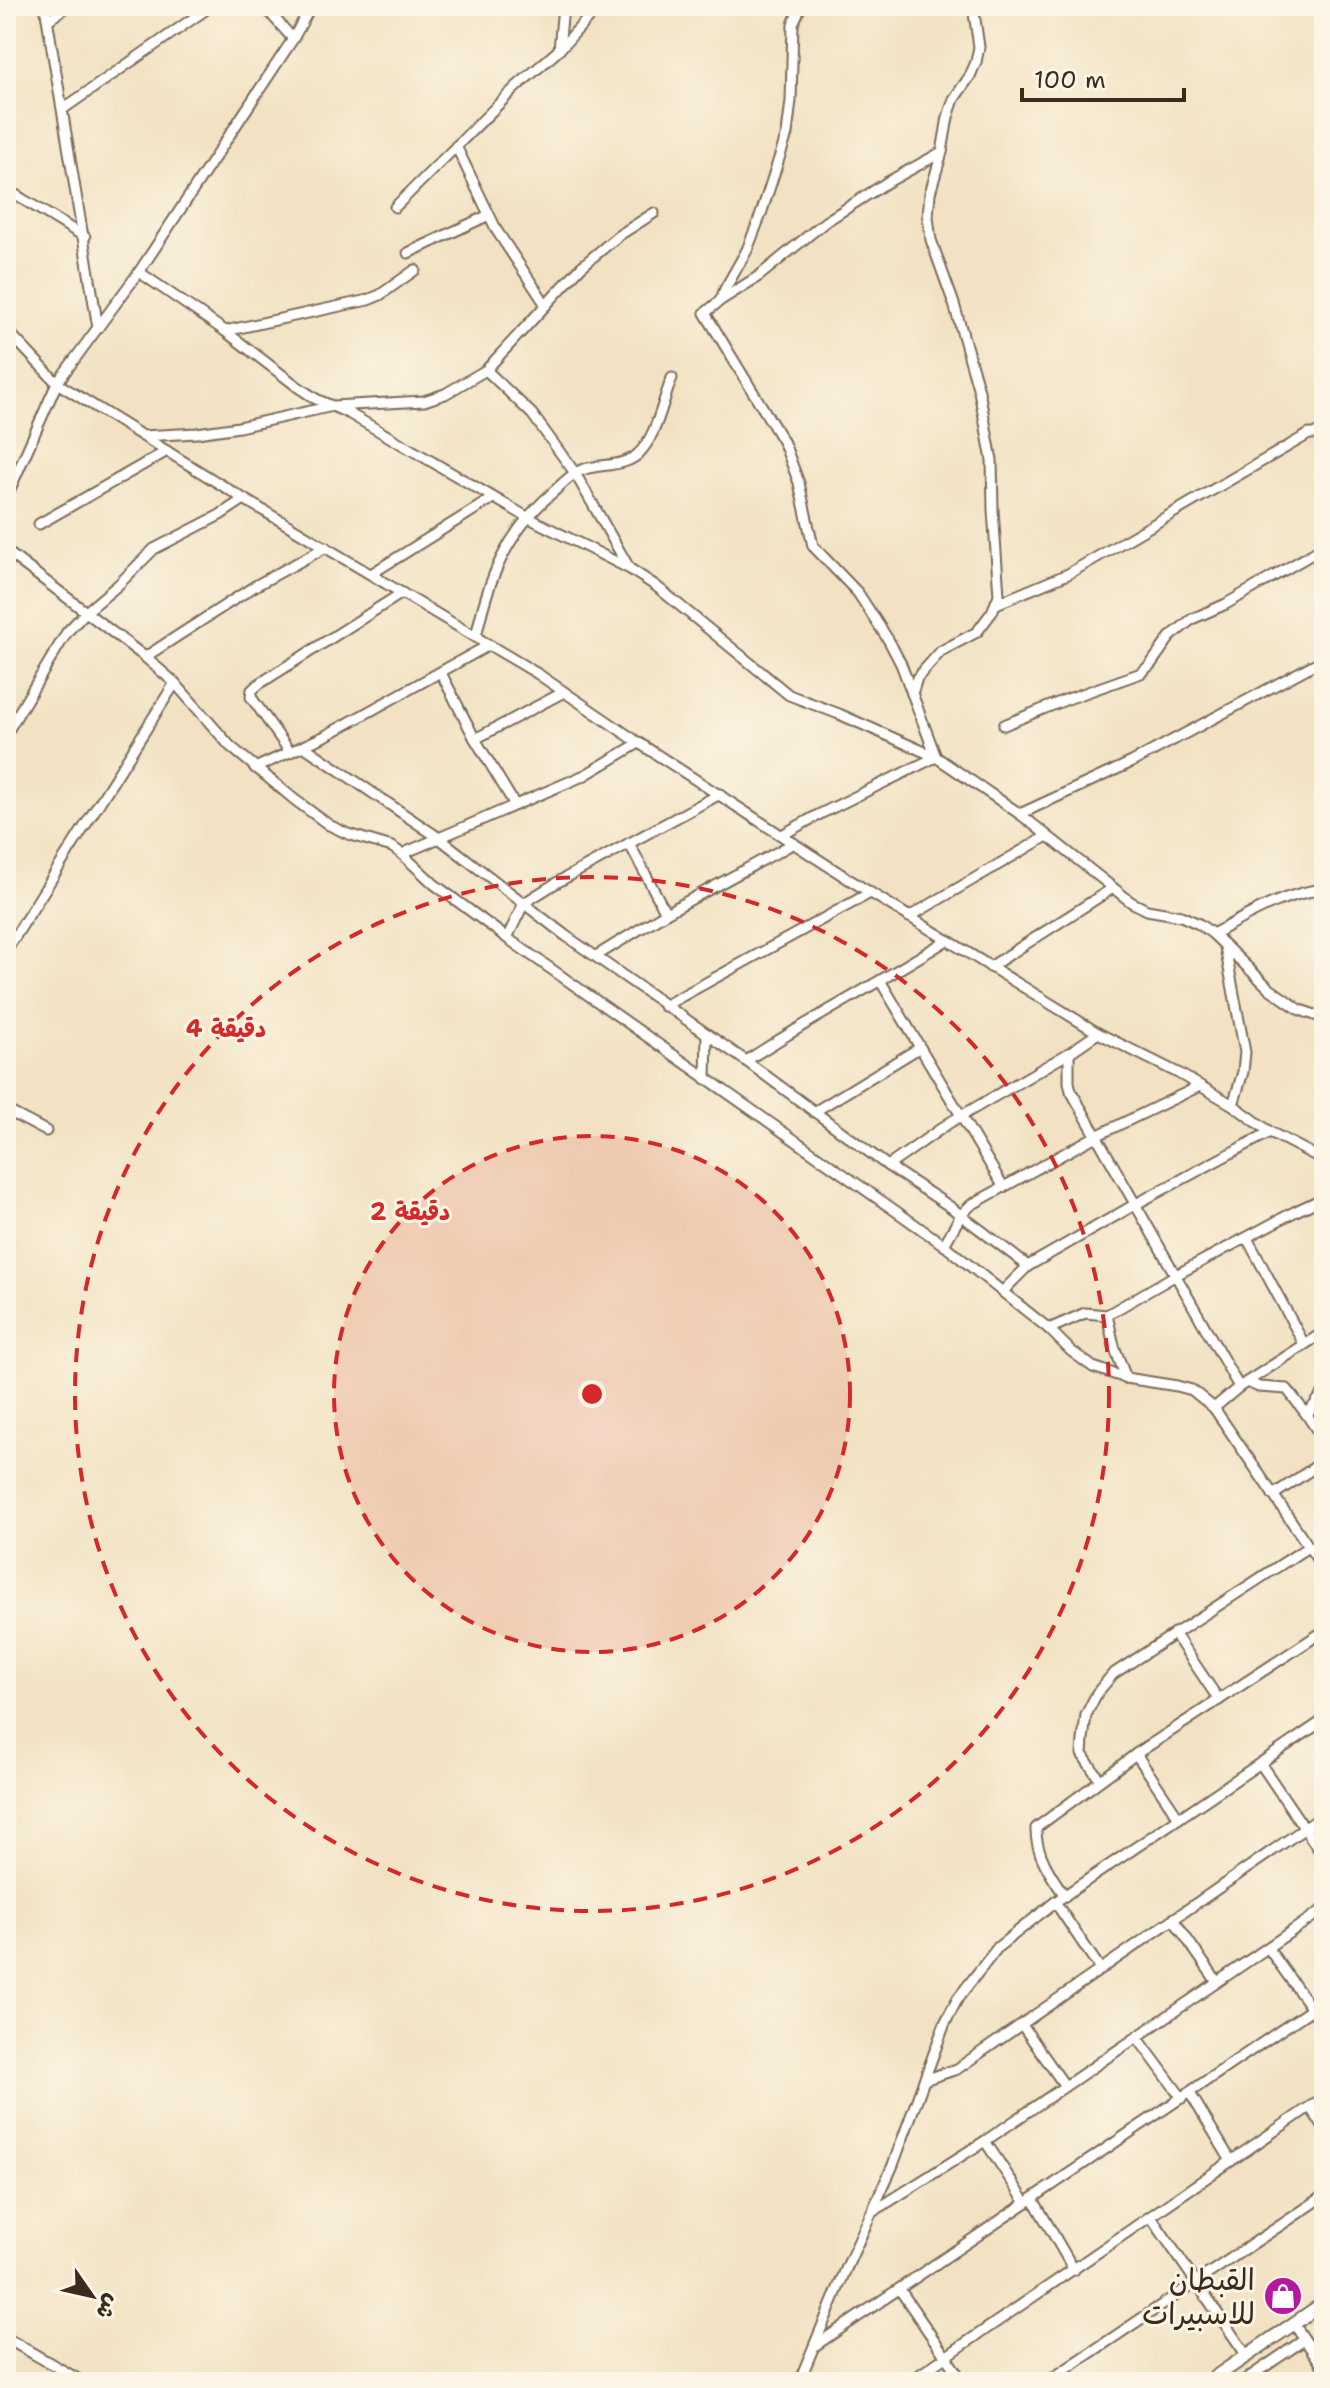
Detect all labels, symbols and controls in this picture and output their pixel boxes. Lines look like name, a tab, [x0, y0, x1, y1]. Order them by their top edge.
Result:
scale bar	[1022, 52, 1184, 102]
text: 100 m	[1034, 64, 1106, 96]
text: 4 دقيقة	[186, 1013, 266, 1045]
text: 2 دقيقة	[370, 1196, 450, 1228]
centre of rings	[578, 1380, 606, 1408]
north arrow	[52, 2256, 132, 2336]
place label: القبطان للاسبيرات	[1142, 2259, 1255, 2334]
shop icon: القبطان للاسبيرات	[1262, 2275, 1304, 2317]
text: ش	[89, 2289, 127, 2325]

